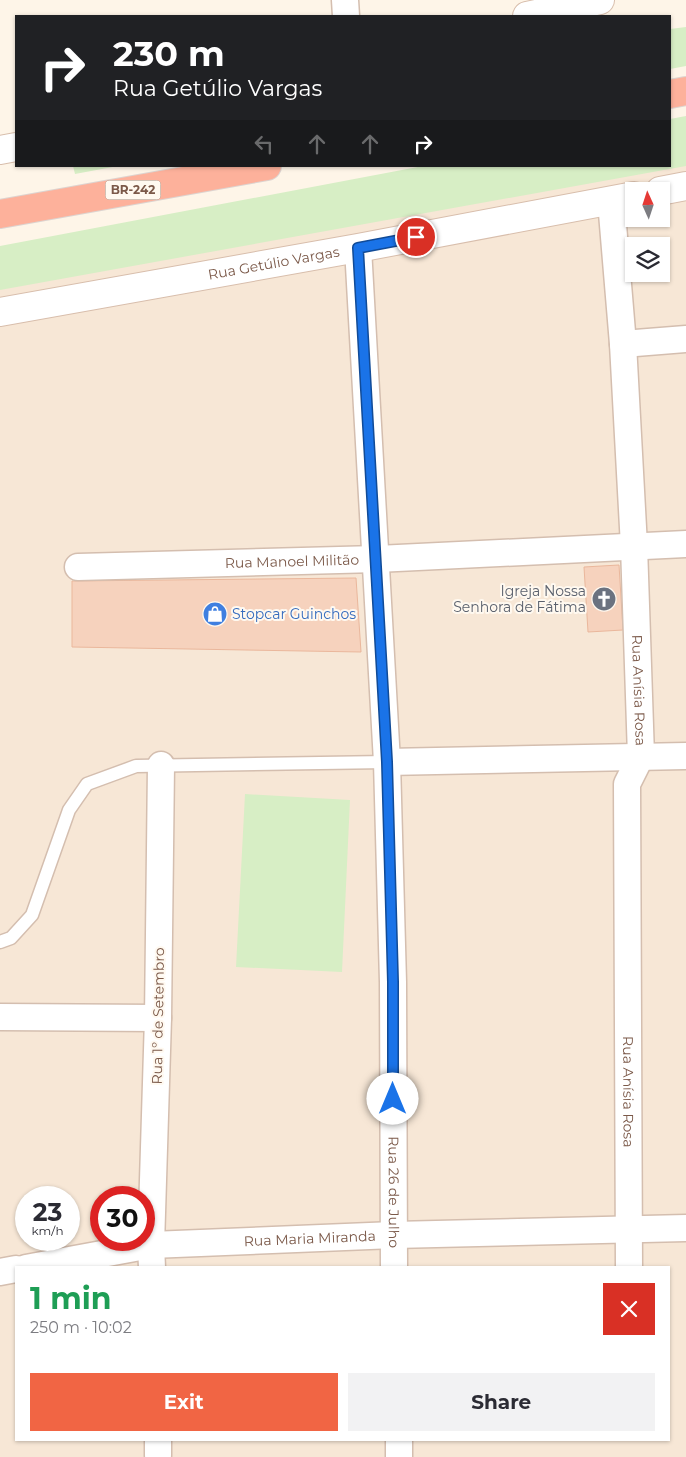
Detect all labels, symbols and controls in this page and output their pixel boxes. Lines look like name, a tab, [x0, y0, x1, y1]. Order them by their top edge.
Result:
text: 230 m	[113, 32, 225, 75]
icon: right	[30, 35, 95, 100]
text: Rua Getúlio Vargas	[113, 75, 322, 102]
icon: left	[250, 130, 278, 158]
icon: ahead	[303, 130, 331, 158]
icon: ahead	[356, 130, 384, 158]
icon: right	[409, 130, 437, 158]
road number: BR-242	[106, 180, 160, 200]
north arrow	[625, 182, 670, 228]
map controls	[625, 182, 670, 282]
pin	[395, 216, 437, 258]
icon: arrive	[402, 223, 430, 251]
button: layers	[625, 237, 670, 282]
street label: Rua Getúlio Vargas	[206, 242, 341, 284]
street label: Rua Manoel Militão	[225, 550, 360, 572]
place label: Igreja Nossa Senhora de Fátima	[453, 582, 586, 616]
church icon: Igreja Nossa Senhora de Fátima	[591, 586, 617, 612]
shop icon: Stopcar Guinchos	[202, 601, 228, 627]
place label: Stopcar Guinchos	[232, 605, 356, 623]
street label: Rua Anísia Rosa	[628, 634, 650, 746]
street label: Rua 1º de Setembro	[148, 947, 168, 1085]
street label: Rua Anísia Rosa	[619, 1036, 638, 1147]
position arrow	[366, 1072, 418, 1124]
street label: Rua 26 de Julho	[385, 1136, 403, 1248]
speed limit sign: 30	[90, 1186, 155, 1251]
text: 23	[33, 1197, 62, 1227]
text: km/h	[31, 1223, 64, 1238]
street label: Rua Maria Miranda	[243, 1227, 376, 1250]
text: 1 min	[30, 1280, 111, 1317]
button: close	[603, 1283, 655, 1335]
text: 250 m · 10:02	[30, 1318, 132, 1337]
button: Exit	[30, 1373, 338, 1431]
button: Share	[348, 1373, 655, 1431]

